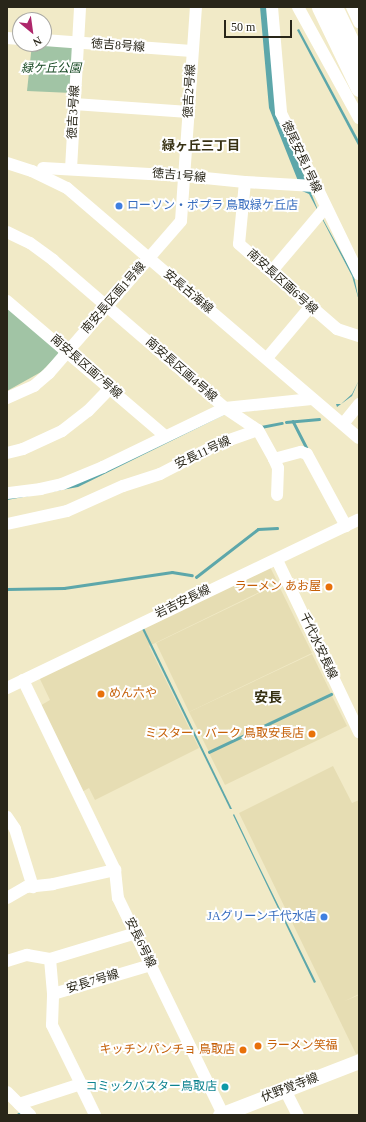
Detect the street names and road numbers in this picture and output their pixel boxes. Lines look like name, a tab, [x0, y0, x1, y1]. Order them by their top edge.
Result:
street label: 徳吉8号線	[91, 37, 145, 55]
street label: 徳吉2号線	[181, 64, 199, 118]
street label: 徳吉3号線	[65, 85, 83, 139]
street label: 徳尾安長1号線	[278, 119, 324, 195]
street label: 徳吉1号線	[151, 166, 207, 186]
street label: 南安長区画6号線	[244, 247, 320, 317]
street label: 南安長区画1号線	[79, 259, 149, 337]
street label: 安長古海線	[160, 267, 216, 317]
street label: 南安長区画7号線	[47, 332, 125, 402]
street label: 南安長区画4号線	[142, 335, 220, 405]
street label: 安長11号線	[173, 434, 233, 472]
street label: 岩吉安長線	[153, 582, 213, 622]
street label: 千代水安長線	[296, 610, 340, 682]
street label: 安長6号線	[122, 916, 158, 970]
street label: 安長7号線	[65, 967, 121, 997]
street label: 伏野覚寺線	[259, 1071, 321, 1105]

